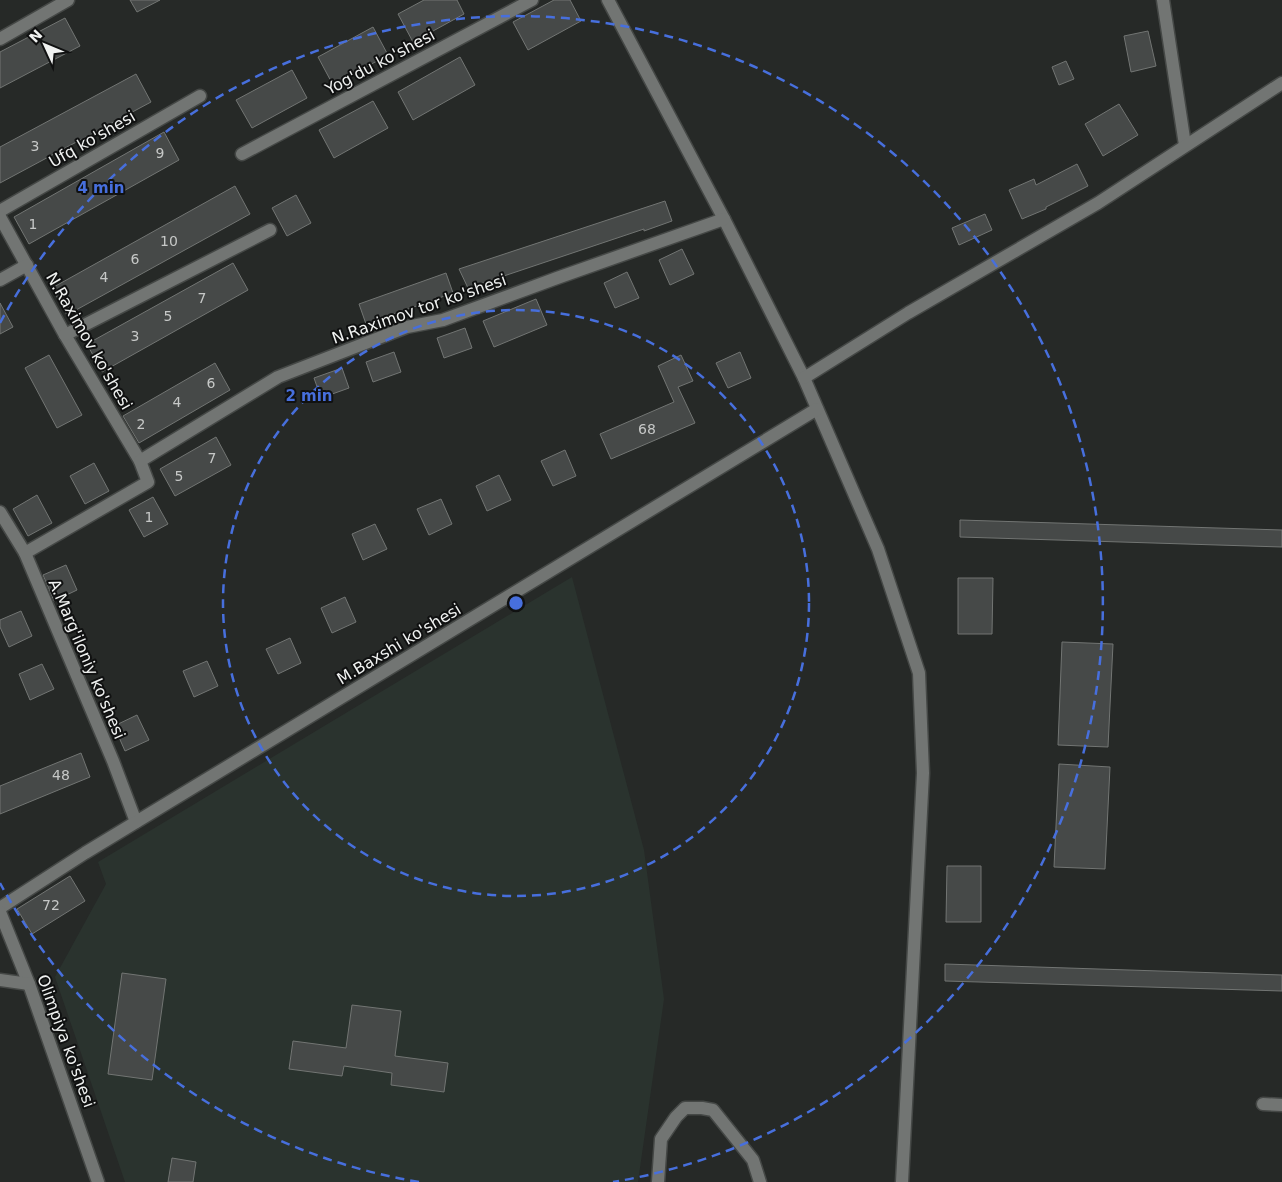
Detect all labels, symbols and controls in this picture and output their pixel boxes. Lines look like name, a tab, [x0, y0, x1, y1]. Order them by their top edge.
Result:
north arrow	[20, 20, 70, 70]
street label: Yog'du ko'shesi	[321, 25, 438, 99]
text: N	[26, 26, 45, 46]
street label: Ufq ko'shesi	[45, 107, 139, 171]
house number: 3	[31, 138, 39, 154]
house number: 9	[156, 145, 164, 161]
text: 4 min	[77, 179, 125, 197]
house number: 1	[29, 216, 37, 232]
house number: 10	[160, 233, 178, 249]
house number: 6	[131, 251, 140, 267]
street label: N.Raximov ko'shesi	[42, 269, 136, 413]
house number: 4	[100, 269, 109, 285]
street label: N.Raximov tor ko'shesi	[329, 270, 509, 348]
house number: 7	[198, 290, 206, 306]
house number: 5	[164, 308, 172, 324]
house number: 3	[131, 328, 139, 344]
house number: 6	[207, 375, 216, 391]
text: 2 min	[285, 387, 333, 405]
house number: 4	[173, 394, 182, 410]
house number: 2	[137, 416, 145, 432]
house number: 68	[638, 421, 656, 437]
house number: 7	[208, 450, 216, 466]
house number: 5	[175, 468, 183, 484]
house number: 1	[145, 509, 153, 525]
street label: A.Marg'iloniy ko'shesi	[45, 576, 129, 742]
centre of rings	[507, 594, 525, 612]
street label: M.Baxshi ko'shesi	[334, 600, 464, 688]
house number: 48	[52, 767, 70, 783]
house number: 72	[42, 897, 60, 913]
street label: Olimpiya ko'shesi	[33, 972, 99, 1110]

